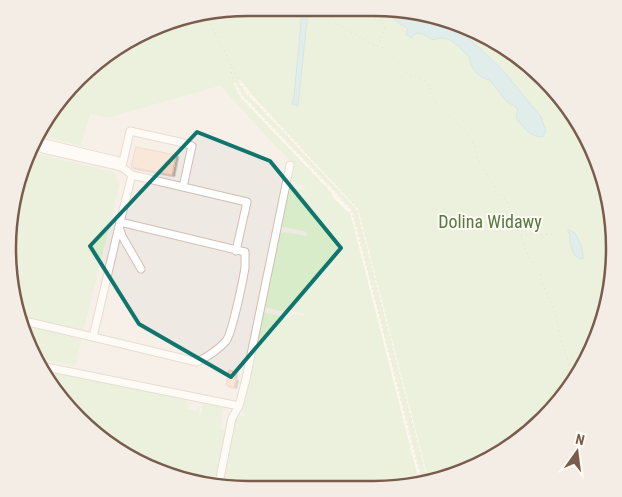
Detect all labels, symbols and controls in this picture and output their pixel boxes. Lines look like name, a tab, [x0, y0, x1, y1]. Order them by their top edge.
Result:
park label: Dolina Widawy	[438, 211, 542, 232]
north arrow	[552, 427, 602, 477]
text: N	[574, 431, 586, 448]

